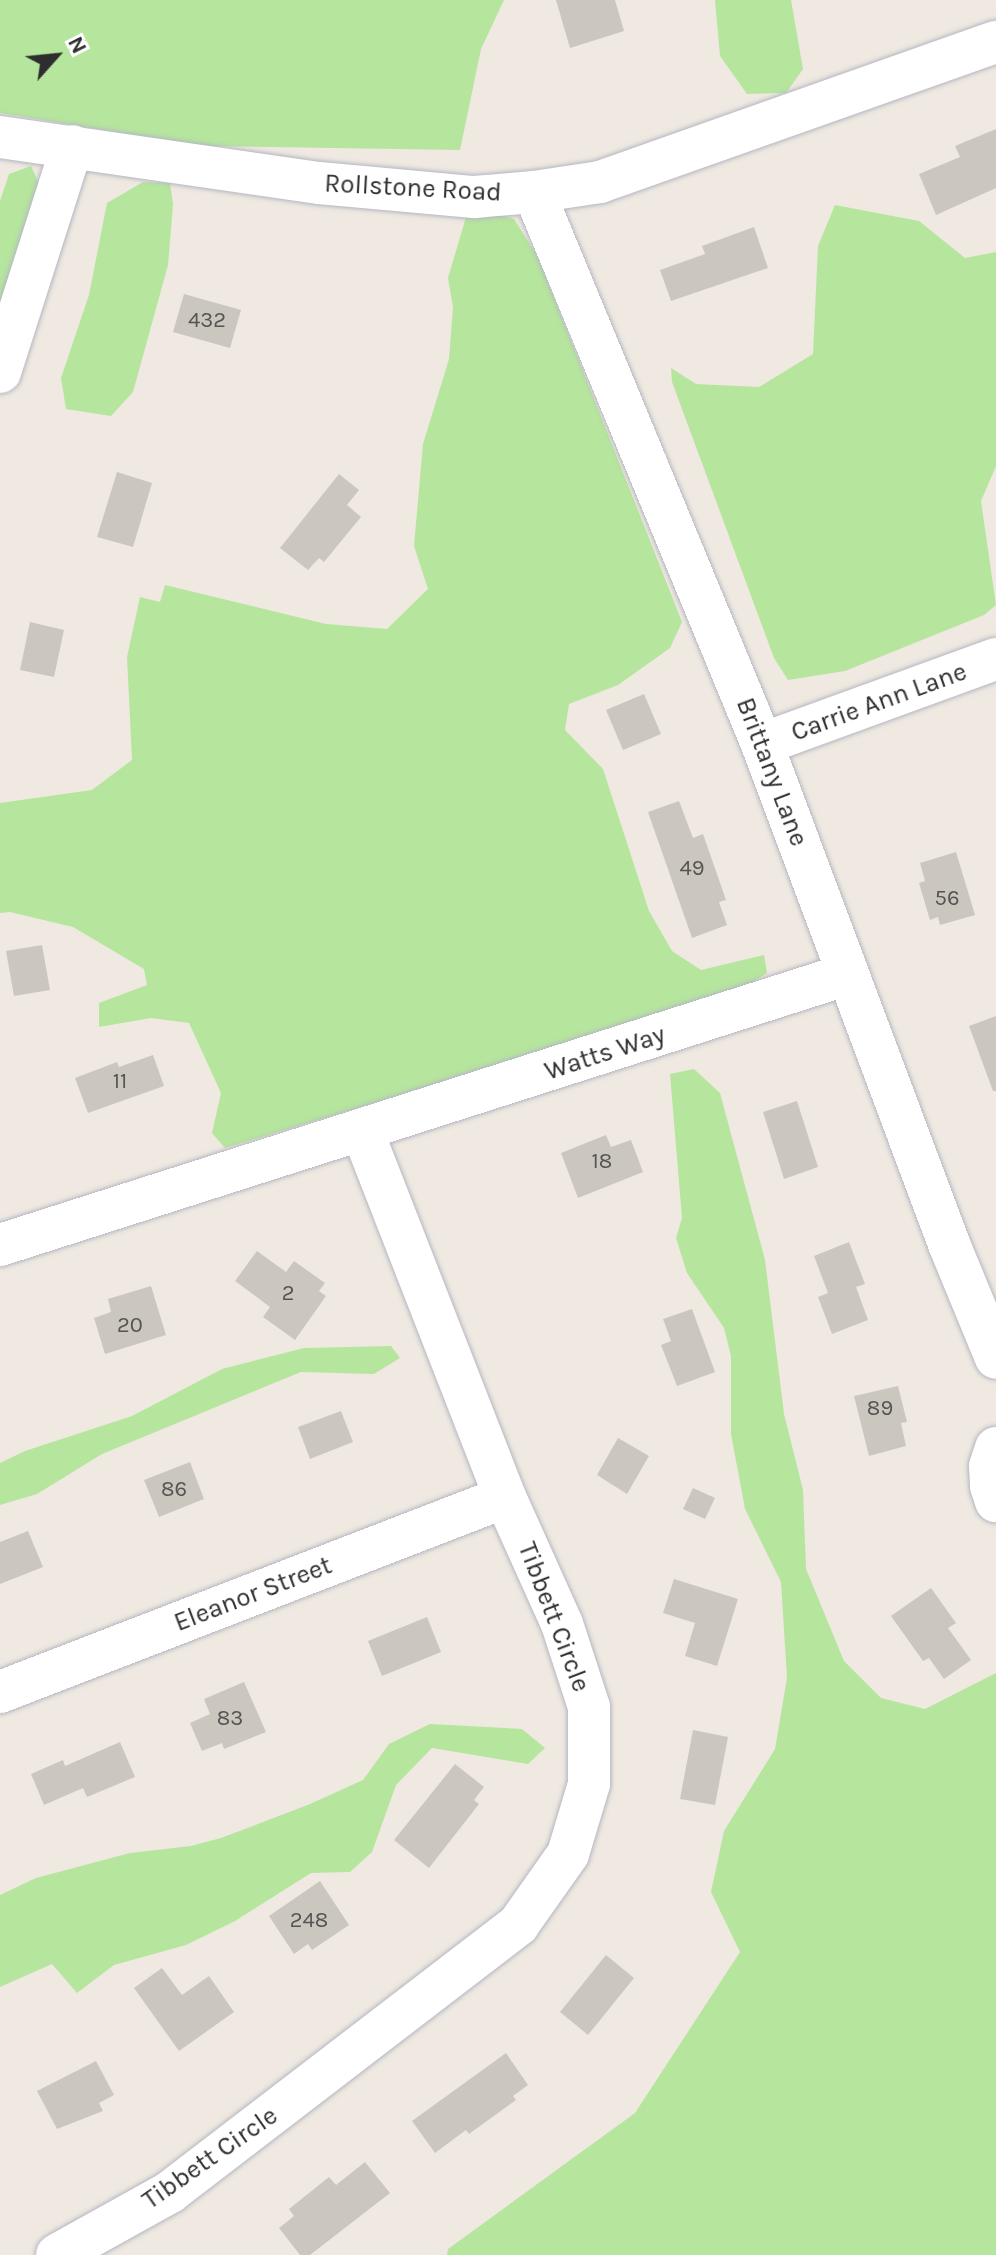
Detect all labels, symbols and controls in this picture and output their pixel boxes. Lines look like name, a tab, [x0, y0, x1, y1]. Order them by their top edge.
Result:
north arrow	[16, 16, 96, 96]
text: N	[62, 32, 93, 58]
street label: Rollstone Road	[324, 168, 502, 208]
house number: 432	[188, 308, 226, 334]
street label: Carrie Ann Lane	[787, 656, 971, 748]
street label: Brittany Lane	[729, 693, 815, 851]
house number: 49	[679, 856, 705, 882]
house number: 56	[934, 886, 960, 912]
street label: Watts Way	[541, 1019, 669, 1087]
house number: 11	[113, 1069, 127, 1095]
house number: 18	[592, 1149, 612, 1175]
house number: 2	[282, 1281, 294, 1307]
house number: 20	[117, 1313, 143, 1339]
house number: 89	[867, 1396, 893, 1422]
house number: 86	[161, 1477, 187, 1503]
street label: Tibbett Circle	[511, 1538, 597, 1696]
street label: Eleanor Street	[170, 1550, 336, 1638]
house number: 83	[217, 1706, 243, 1732]
house number: 248	[290, 1908, 328, 1934]
street label: Tibbett Circle	[136, 2100, 284, 2216]

